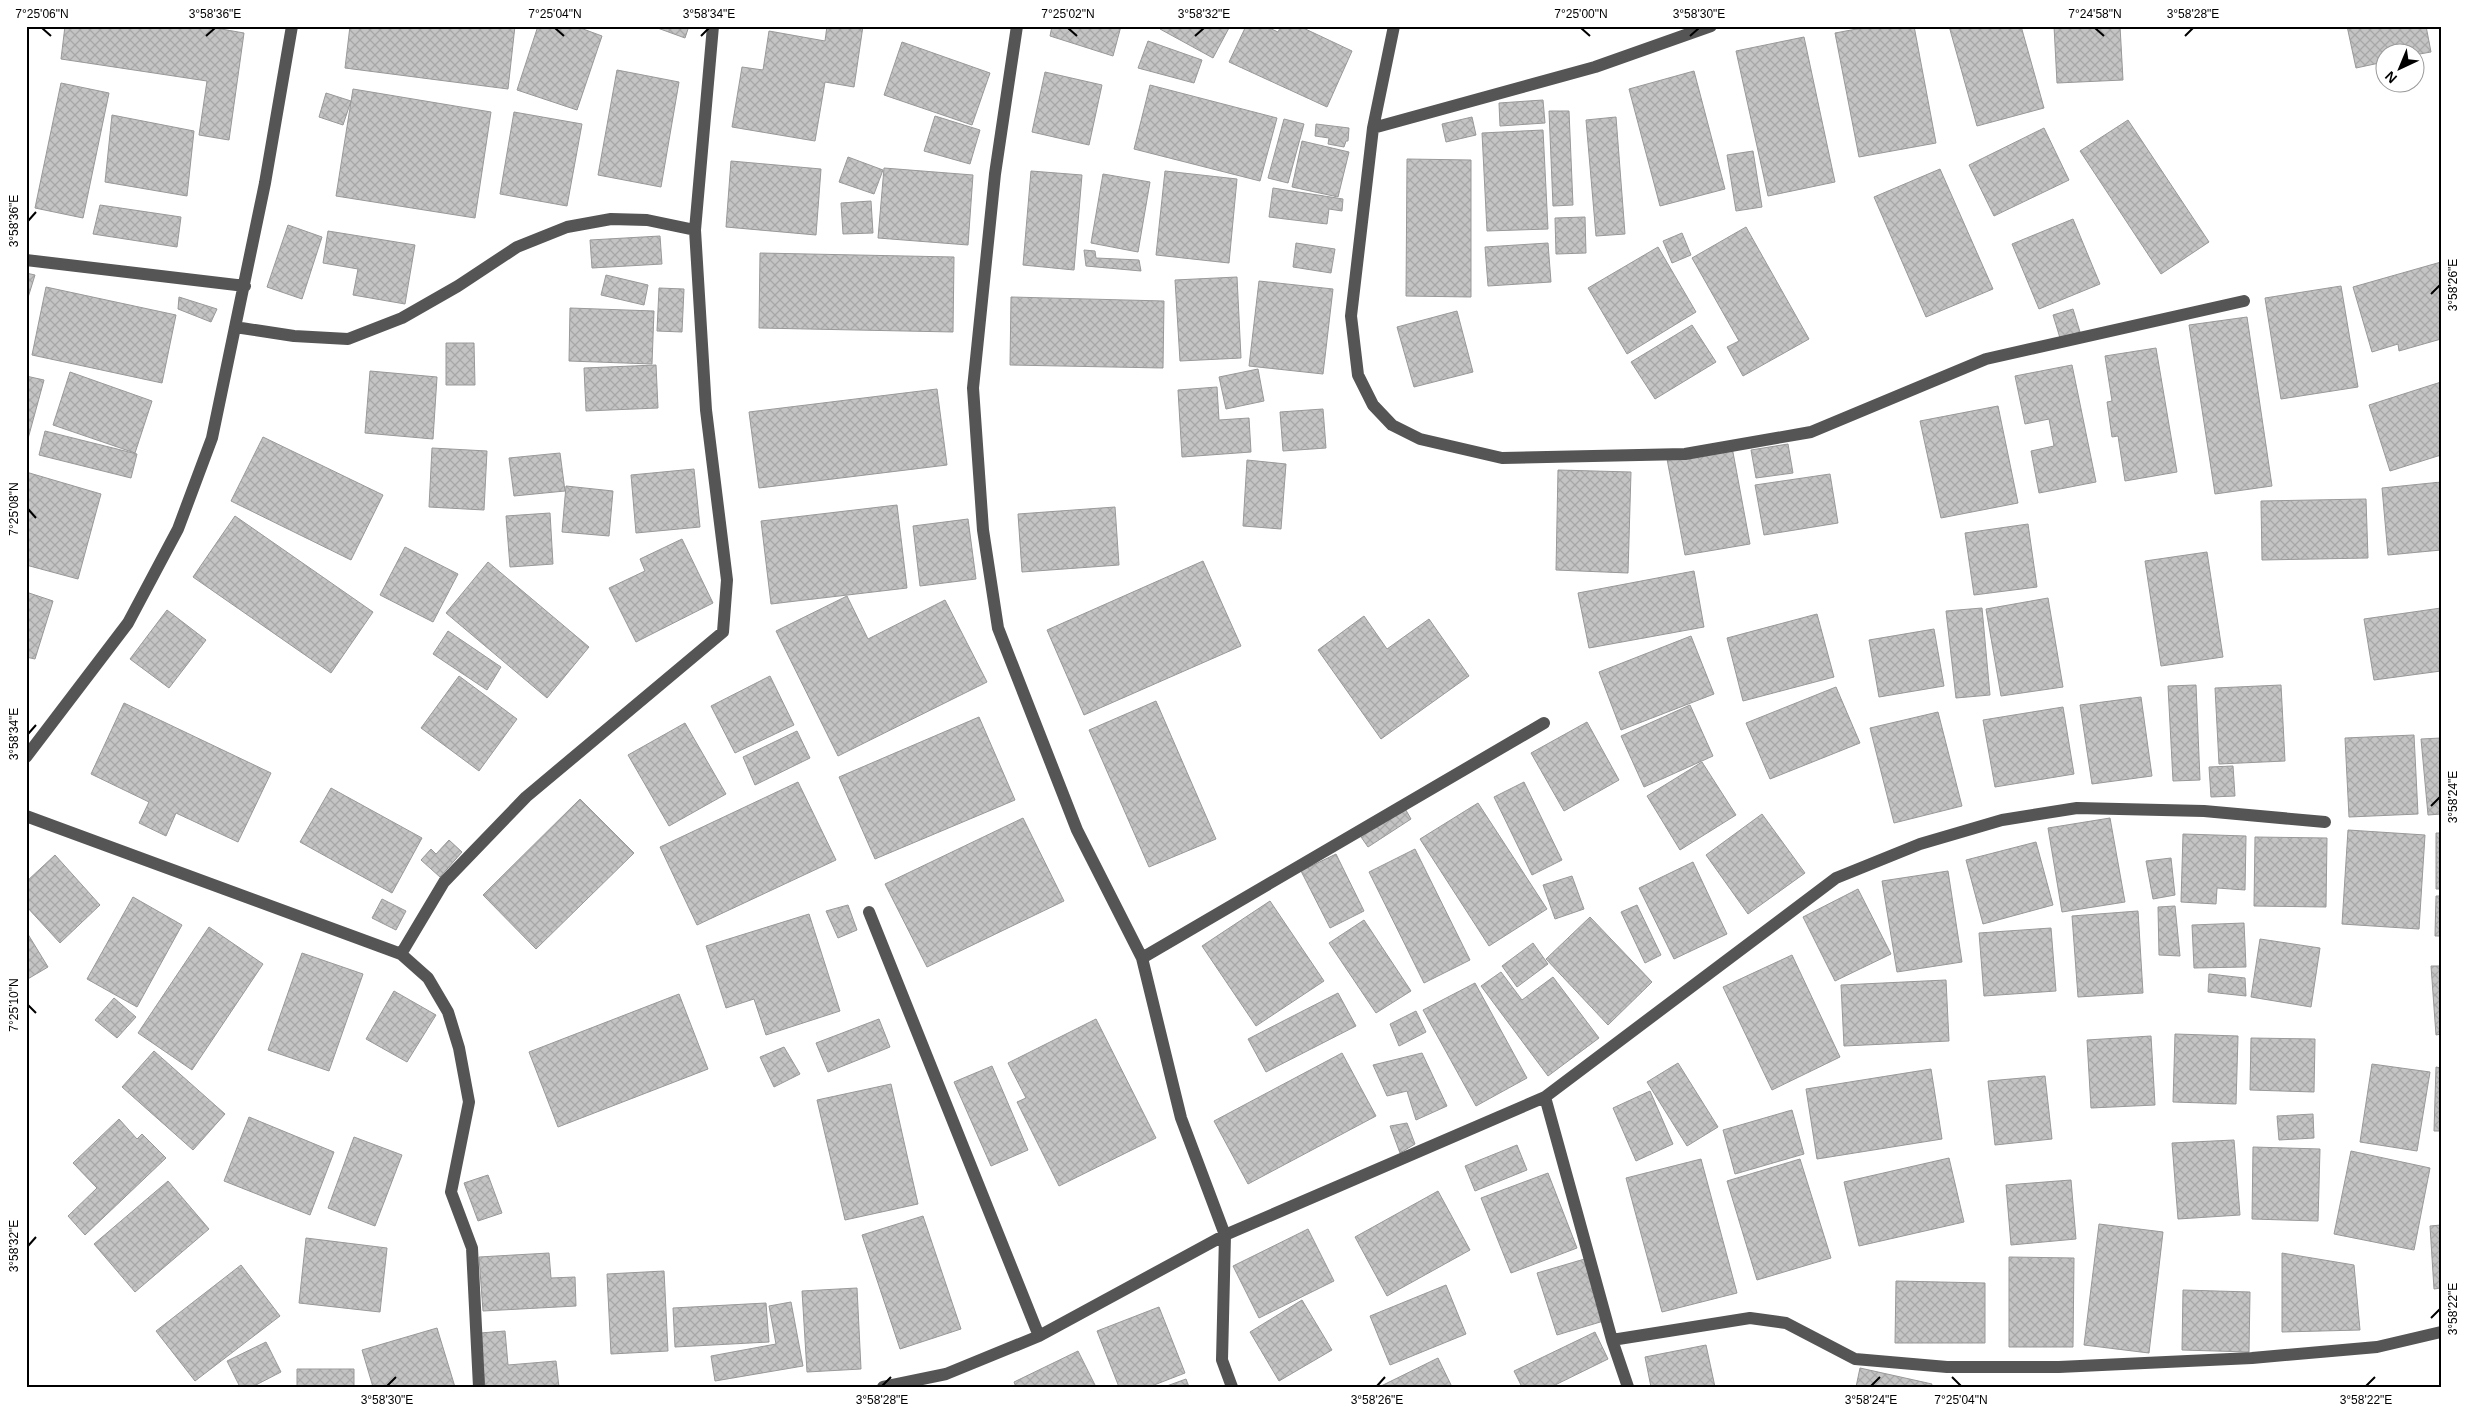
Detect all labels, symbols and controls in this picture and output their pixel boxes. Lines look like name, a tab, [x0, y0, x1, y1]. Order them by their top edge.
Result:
text: 7°25'06"N	[15, 7, 69, 21]
text: 3°58'36"E	[189, 7, 241, 21]
text: 7°25'04"N	[528, 7, 582, 21]
text: 3°58'34"E	[683, 7, 735, 21]
text: 7°25'02"N	[1041, 7, 1095, 21]
text: 3°58'32"E	[1178, 7, 1230, 21]
text: 7°25'00"N	[1554, 7, 1608, 21]
text: 3°58'30"E	[1673, 7, 1725, 21]
text: 7°24'58"N	[2068, 7, 2122, 21]
text: 3°58'28"E	[2167, 7, 2219, 21]
north arrow	[2374, 42, 2424, 92]
text: N	[2382, 68, 2400, 87]
text: 3°58'36"E	[7, 195, 21, 247]
text: 3°58'26"E	[2446, 259, 2460, 311]
text: 7°25'08"N	[7, 482, 21, 536]
text: 3°58'34"E	[7, 708, 21, 760]
text: 3°58'24"E	[2446, 771, 2460, 823]
text: 7°25'10"N	[7, 978, 21, 1032]
text: 3°58'32"E	[7, 1220, 21, 1272]
text: 3°58'22"E	[2446, 1283, 2460, 1335]
text: 3°58'30"E	[361, 1393, 413, 1407]
text: 3°58'28"E	[856, 1393, 908, 1407]
text: 3°58'26"E	[1351, 1393, 1403, 1407]
text: 3°58'24"E	[1845, 1393, 1897, 1407]
text: 7°25'04"N	[1934, 1393, 1988, 1407]
text: 3°58'22"E	[2340, 1393, 2392, 1407]

